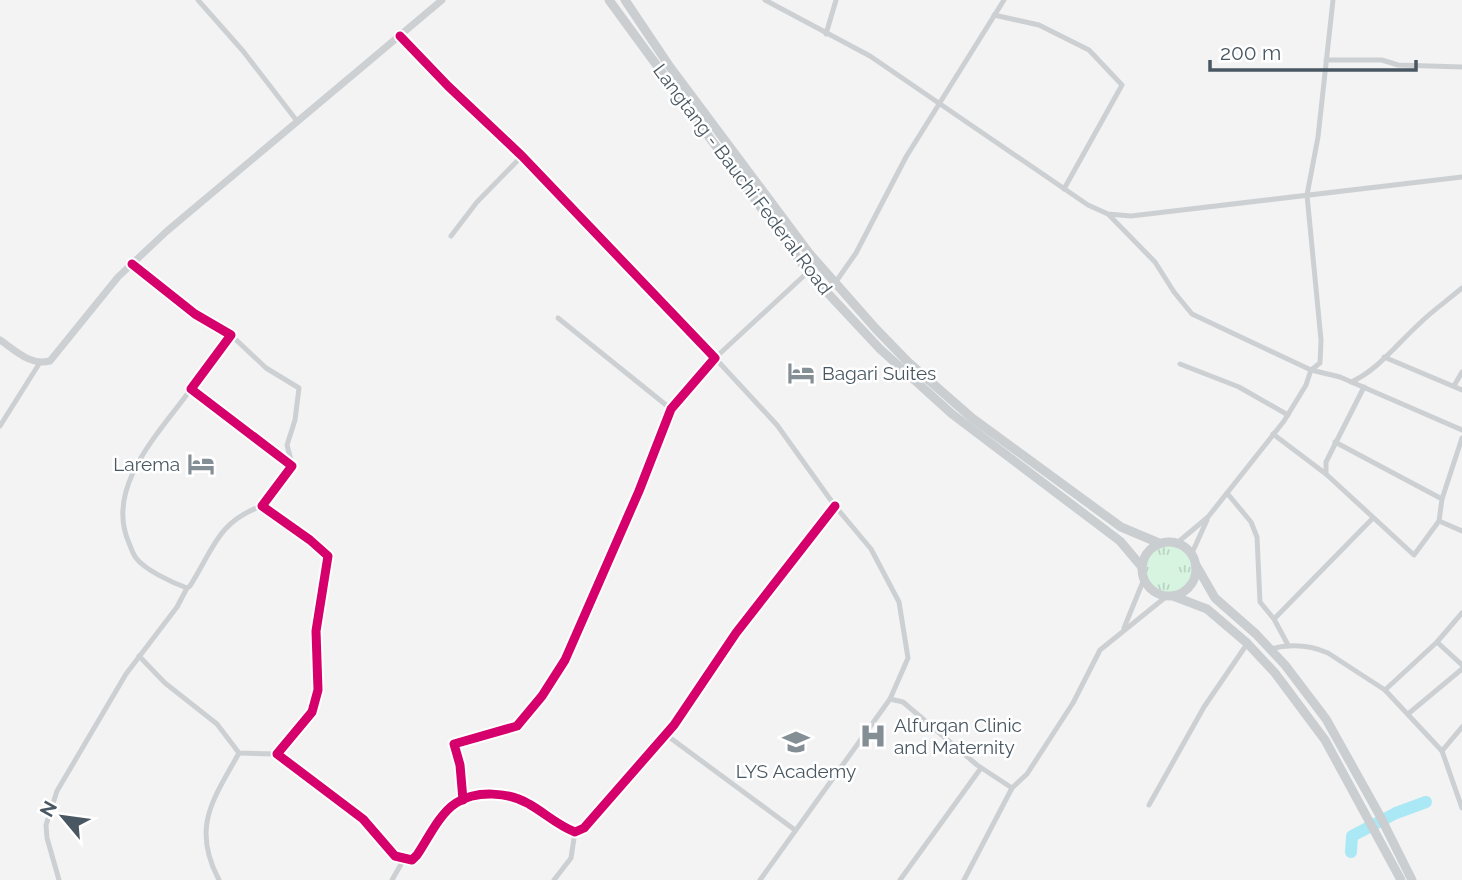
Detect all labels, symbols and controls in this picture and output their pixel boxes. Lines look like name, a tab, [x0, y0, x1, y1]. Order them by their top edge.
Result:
scale bar	[1210, 28, 1416, 72]
text: 200 m	[1220, 40, 1281, 65]
street label: Langtang - Bauchi Federal Road	[649, 59, 837, 299]
hotel icon: Bagari Suites	[786, 358, 816, 388]
place label: Bagari Suites	[822, 362, 936, 384]
hotel icon: Larema	[186, 449, 216, 479]
place label: Larema	[113, 453, 180, 475]
place label: Alfurqan Clinic and Maternity	[894, 714, 1022, 758]
hospital icon: Alfurqan Clinic and Maternity	[858, 721, 888, 751]
school or university icon: LYS Academy	[781, 727, 811, 757]
place label: LYS Academy	[736, 760, 856, 782]
north arrow	[28, 782, 98, 852]
text: N	[35, 797, 61, 820]

